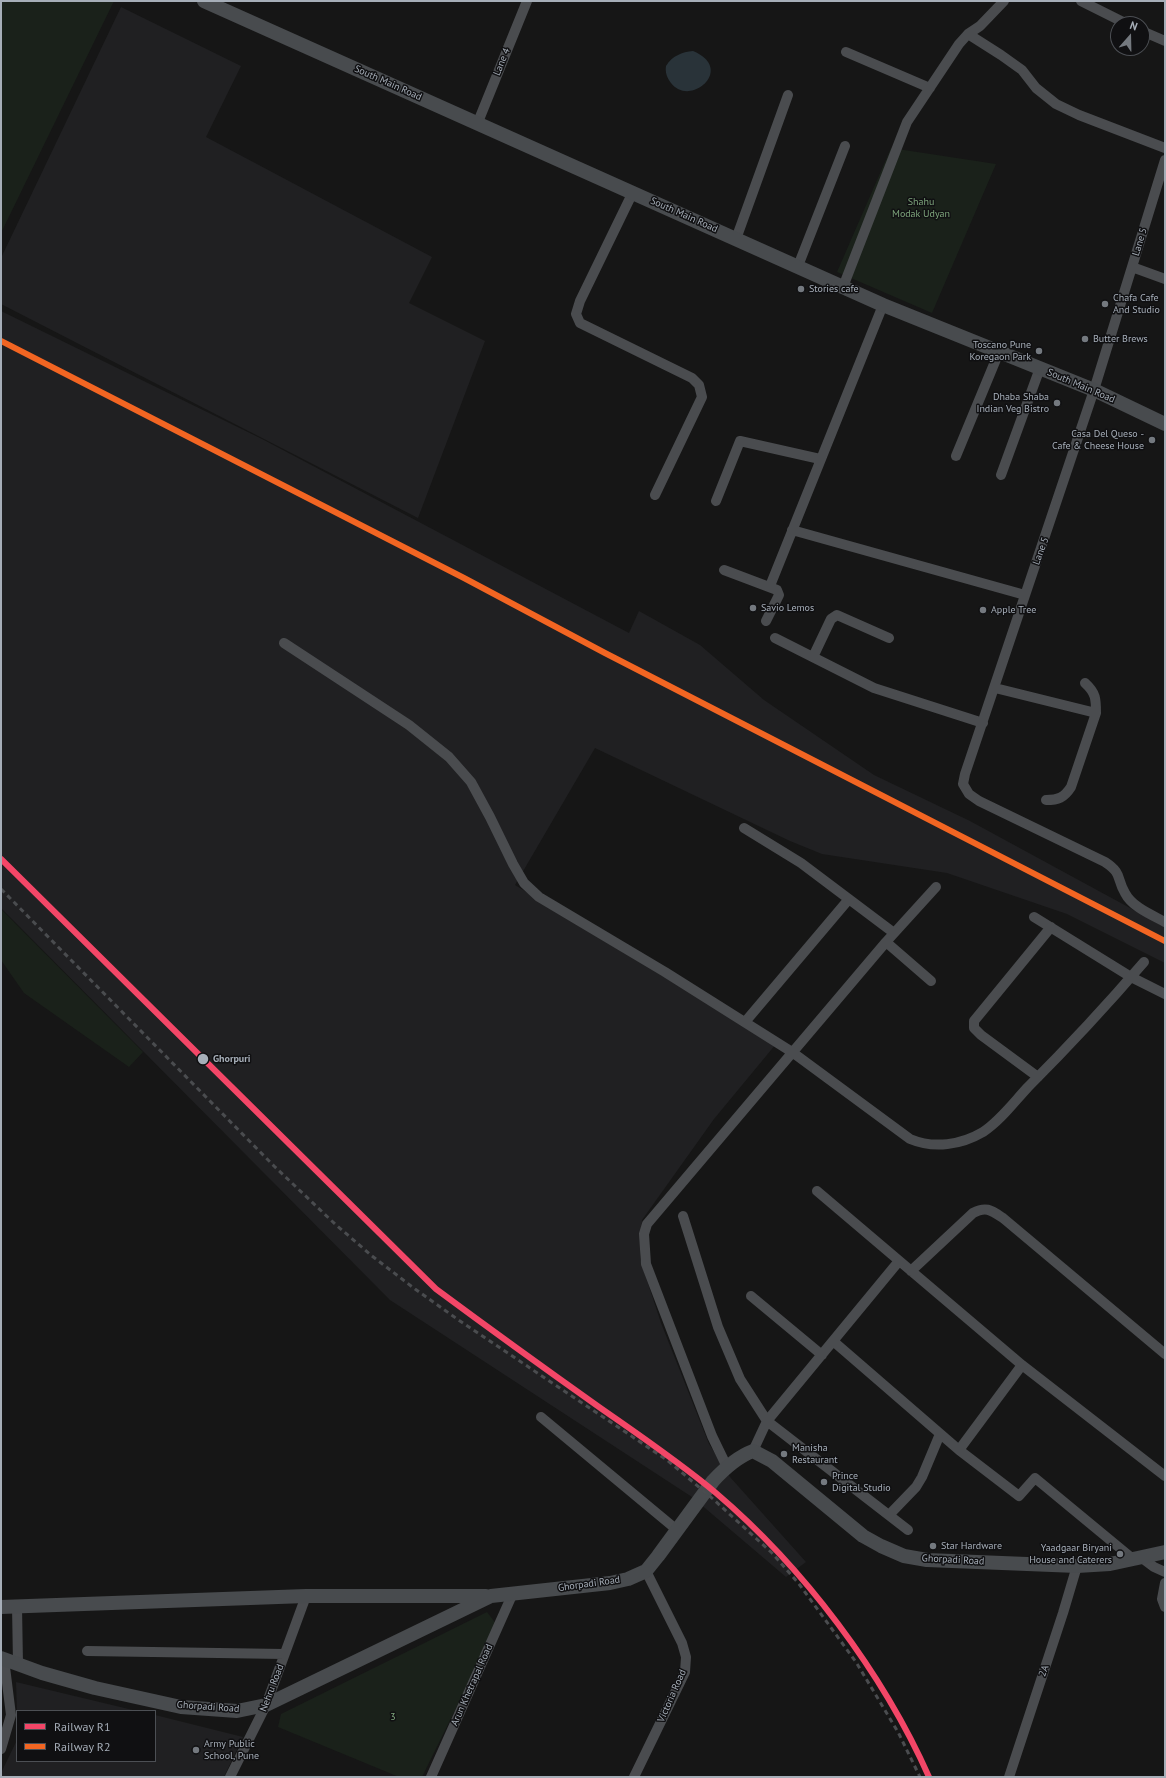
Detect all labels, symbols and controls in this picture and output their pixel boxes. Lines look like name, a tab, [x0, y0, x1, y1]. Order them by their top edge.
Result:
north arrow	[1110, 16, 1150, 56]
text: N	[1128, 18, 1140, 33]
street label: Lane 4	[491, 46, 513, 78]
street label: South Main Road	[352, 63, 424, 103]
street label: South Main Road	[648, 195, 720, 235]
park label: Shahu Modak Udyan	[892, 196, 950, 220]
street label: Lane 5	[1130, 227, 1150, 257]
place label: Stories cafe	[809, 283, 859, 295]
marker: Stories cafe	[796, 284, 806, 294]
place label: Chafa Cafe And Studio	[1113, 292, 1160, 316]
marker: Chafa Cafe And Studio	[1100, 299, 1110, 309]
place label: Butter Brews	[1093, 333, 1148, 345]
marker: Butter Brews	[1080, 334, 1090, 344]
place label: Toscano Pune Koregaon Park	[969, 339, 1031, 362]
marker: Toscano Pune Koregaon Park	[1034, 346, 1044, 356]
street label: South Main Road	[1045, 366, 1117, 406]
place label: Dhaba Shaba Indian Veg Bistro	[976, 391, 1049, 414]
marker: Dhaba Shaba Indian Veg Bistro	[1052, 398, 1062, 408]
place label: Casa Del Queso - Cafe & Cheese House	[1052, 428, 1144, 452]
marker: Casa Del Queso - Cafe & Cheese House	[1147, 435, 1157, 445]
street label: Lane 5	[1030, 536, 1052, 566]
place label: Savio Lemos	[761, 602, 814, 614]
marker: Savio Lemos	[748, 603, 758, 613]
place label: Apple Tree	[991, 604, 1036, 616]
marker: Apple Tree	[978, 605, 988, 615]
marker: Ghorpuri	[196, 1052, 210, 1066]
place label: Ghorpuri	[213, 1053, 250, 1065]
place label: Manisha Restaurant	[792, 1442, 838, 1466]
marker: Manisha Restaurant	[779, 1449, 789, 1459]
place label: Prince Digital Studio	[832, 1470, 891, 1494]
marker: Prince Digital Studio	[819, 1477, 829, 1487]
place label: Star Hardware	[941, 1540, 1002, 1552]
marker: Star Hardware	[928, 1541, 938, 1551]
place label: Yaadgaar Biryani House and Caterers	[1029, 1542, 1112, 1566]
marker: Yaadgaar Biryani House and Caterers	[1115, 1549, 1125, 1559]
street label: Ghorpadi Road	[921, 1552, 985, 1568]
street label: Ghorpadi Road	[557, 1574, 621, 1594]
street label: Arun Khetrapal Road	[449, 1642, 495, 1728]
street label: Nehru Road	[257, 1663, 287, 1713]
street label: 2A	[1036, 1664, 1052, 1678]
street label: Victoria Road	[655, 1668, 689, 1724]
street label: Ghorpadi Road	[176, 1699, 240, 1715]
legend	[16, 1710, 156, 1762]
park label: 3	[390, 1711, 396, 1723]
text: Railway R1	[54, 1719, 111, 1734]
place label: Army Public School, Pune	[204, 1738, 259, 1762]
text: Railway R2	[54, 1739, 111, 1754]
marker: Army Public School, Pune	[191, 1745, 201, 1755]

